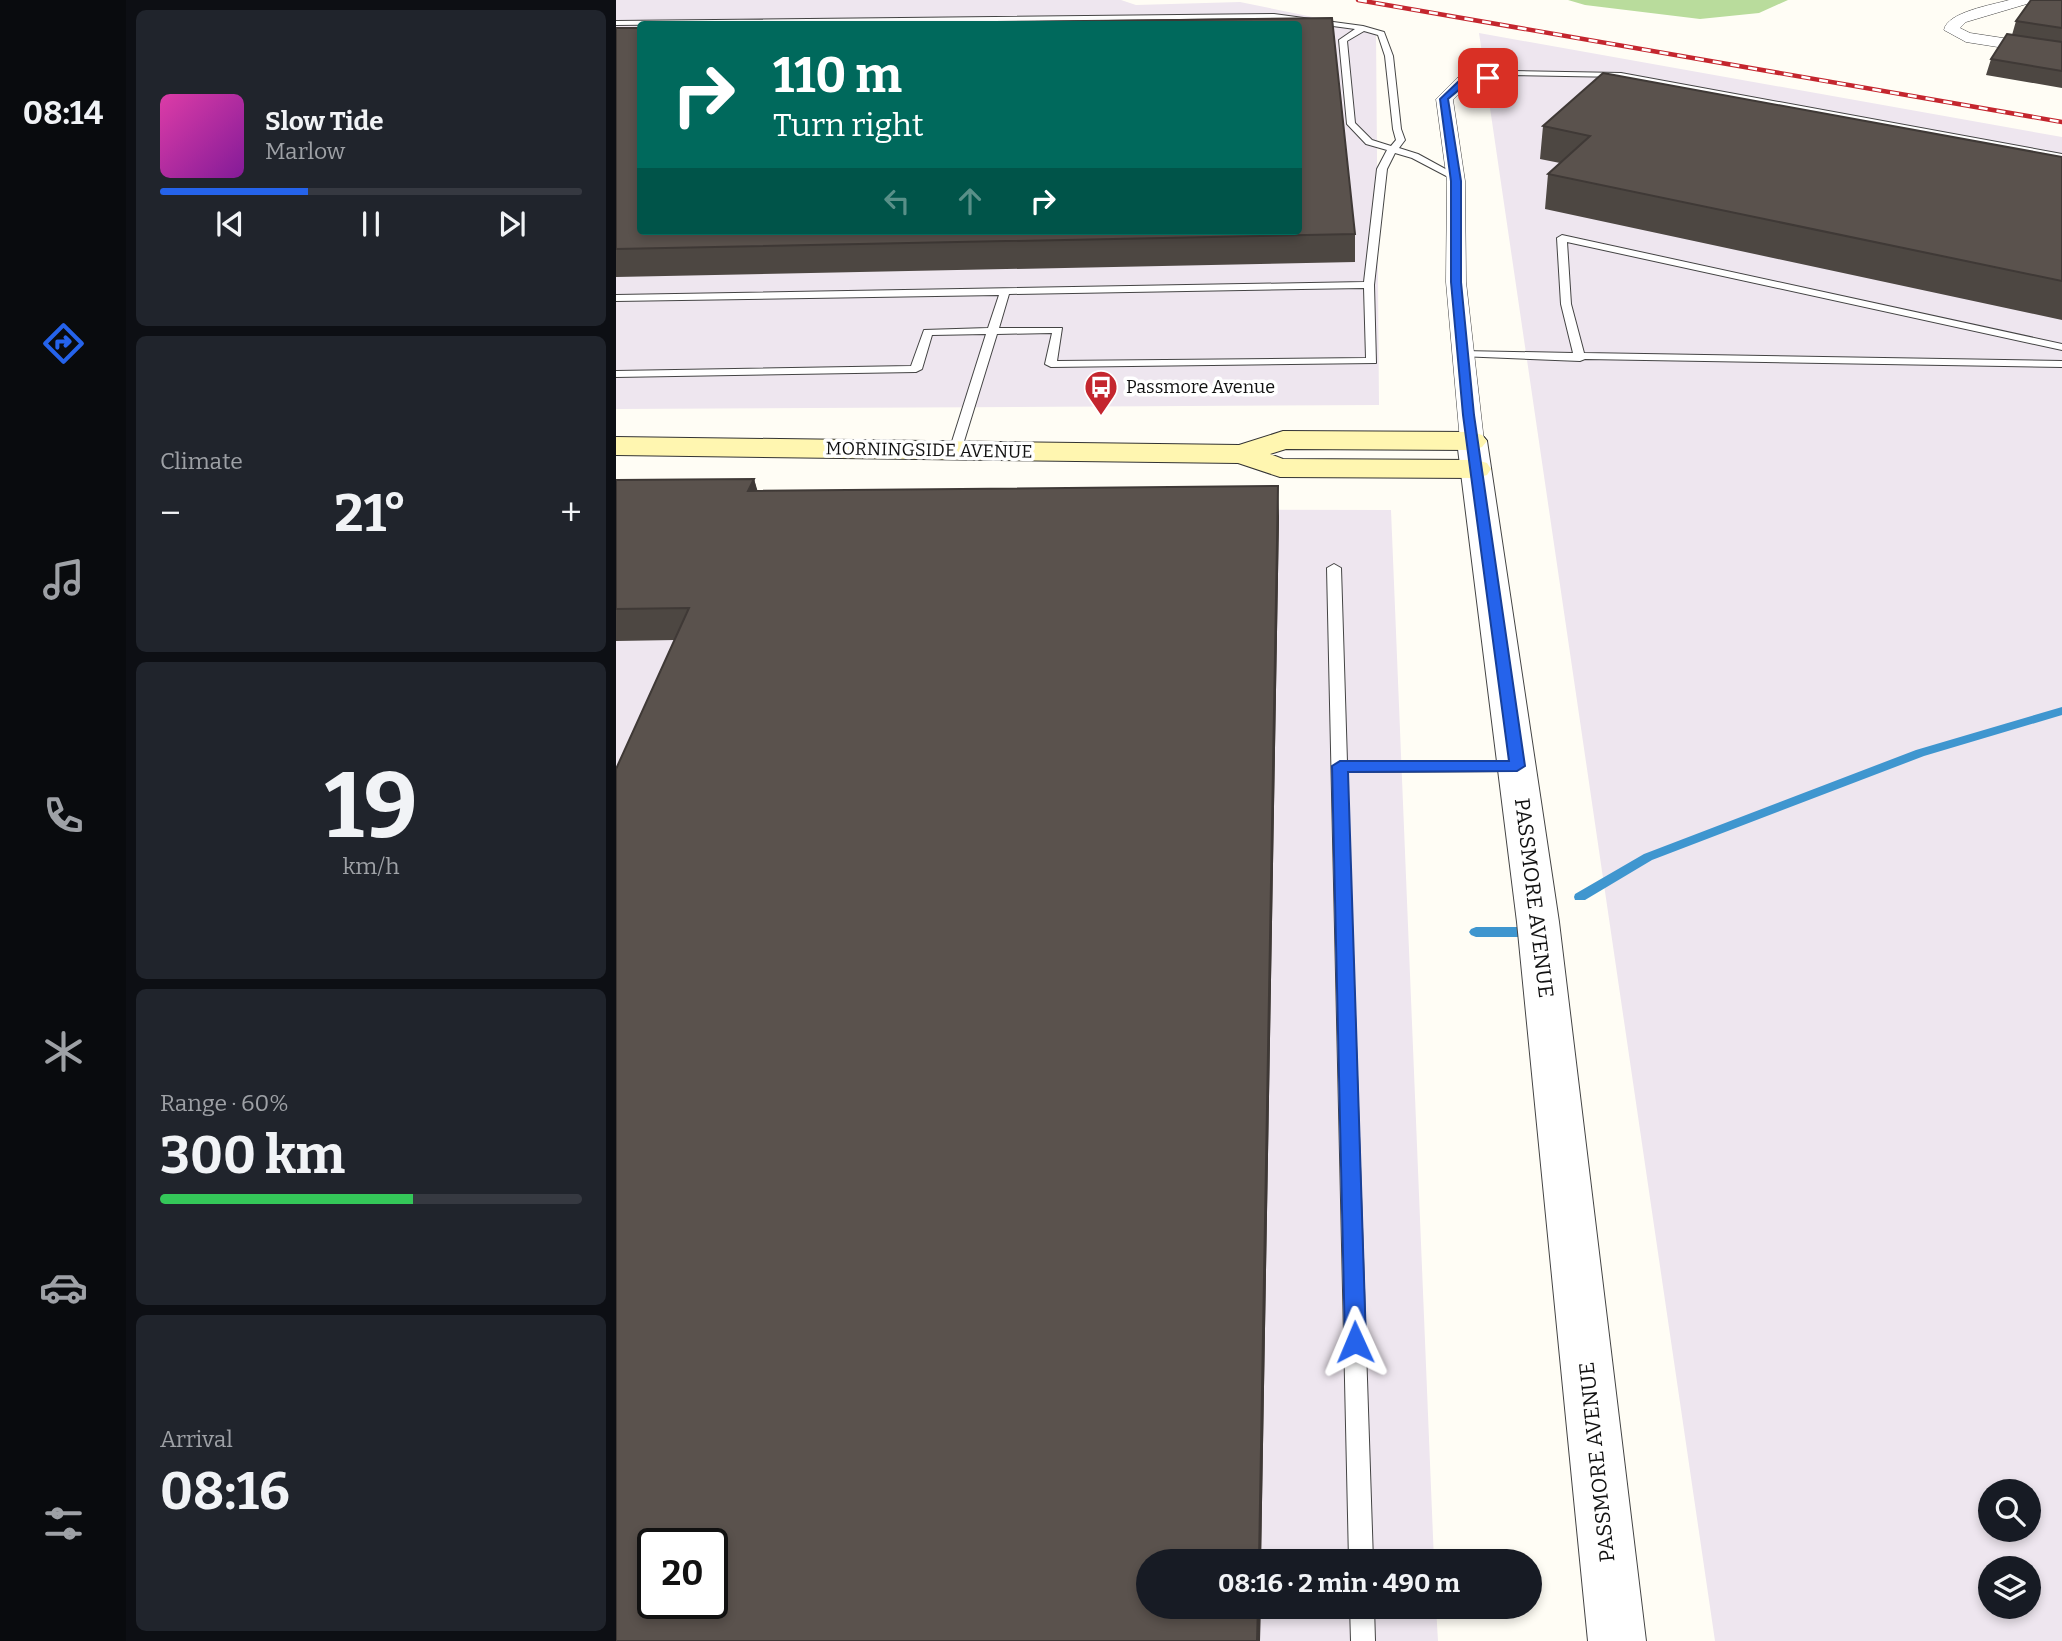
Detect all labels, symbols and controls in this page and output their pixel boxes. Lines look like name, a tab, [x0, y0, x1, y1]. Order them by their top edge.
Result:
text: 110 m	[773, 46, 902, 105]
pin	[1458, 48, 1518, 108]
icon: right	[658, 49, 749, 140]
icon: arrive	[1469, 59, 1507, 97]
text: 08:14	[23, 94, 103, 132]
text: Slow Tide	[265, 106, 384, 137]
text: Turn right	[773, 106, 924, 144]
text: Marlow	[265, 137, 345, 165]
icon: left	[878, 182, 916, 220]
icon: ahead	[951, 182, 989, 220]
icon: right	[1024, 182, 1062, 220]
icon: previous	[211, 205, 249, 243]
icon: pause	[352, 205, 390, 243]
icon: next	[493, 205, 531, 243]
icon: directions	[39, 319, 88, 368]
bus stop icon: Passmore Avenue	[1082, 368, 1120, 417]
place label: Passmore Avenue	[1126, 376, 1275, 398]
street label: MORNINGSIDE AVENUE	[825, 437, 1033, 463]
text: Climate	[160, 447, 243, 475]
text: 21°	[334, 482, 407, 545]
text: −	[160, 490, 181, 536]
text: +	[560, 490, 582, 536]
icon: music	[39, 555, 88, 604]
text: 19	[324, 752, 418, 861]
icon: phone	[39, 791, 88, 840]
street label: PASSMORE AVENUE	[1509, 797, 1559, 999]
text: km/h	[343, 852, 399, 880]
icon: climate	[39, 1027, 88, 1076]
text: Range · 60%	[160, 1089, 289, 1117]
text: 300 km	[160, 1124, 345, 1187]
icon: car	[39, 1263, 88, 1312]
position arrow	[1318, 1305, 1392, 1379]
street label: PASSMORE AVENUE	[1574, 1361, 1620, 1563]
text: Arrival	[160, 1425, 233, 1453]
text: 08:16	[160, 1460, 290, 1523]
map controls	[1978, 1479, 2041, 1619]
button: search	[1978, 1479, 2041, 1542]
icon: filters	[39, 1499, 88, 1548]
speed limit sign: 20	[637, 1528, 728, 1619]
button: layers	[1978, 1556, 2041, 1619]
text: 08:16 · 2 min · 490 m	[1218, 1568, 1460, 1599]

